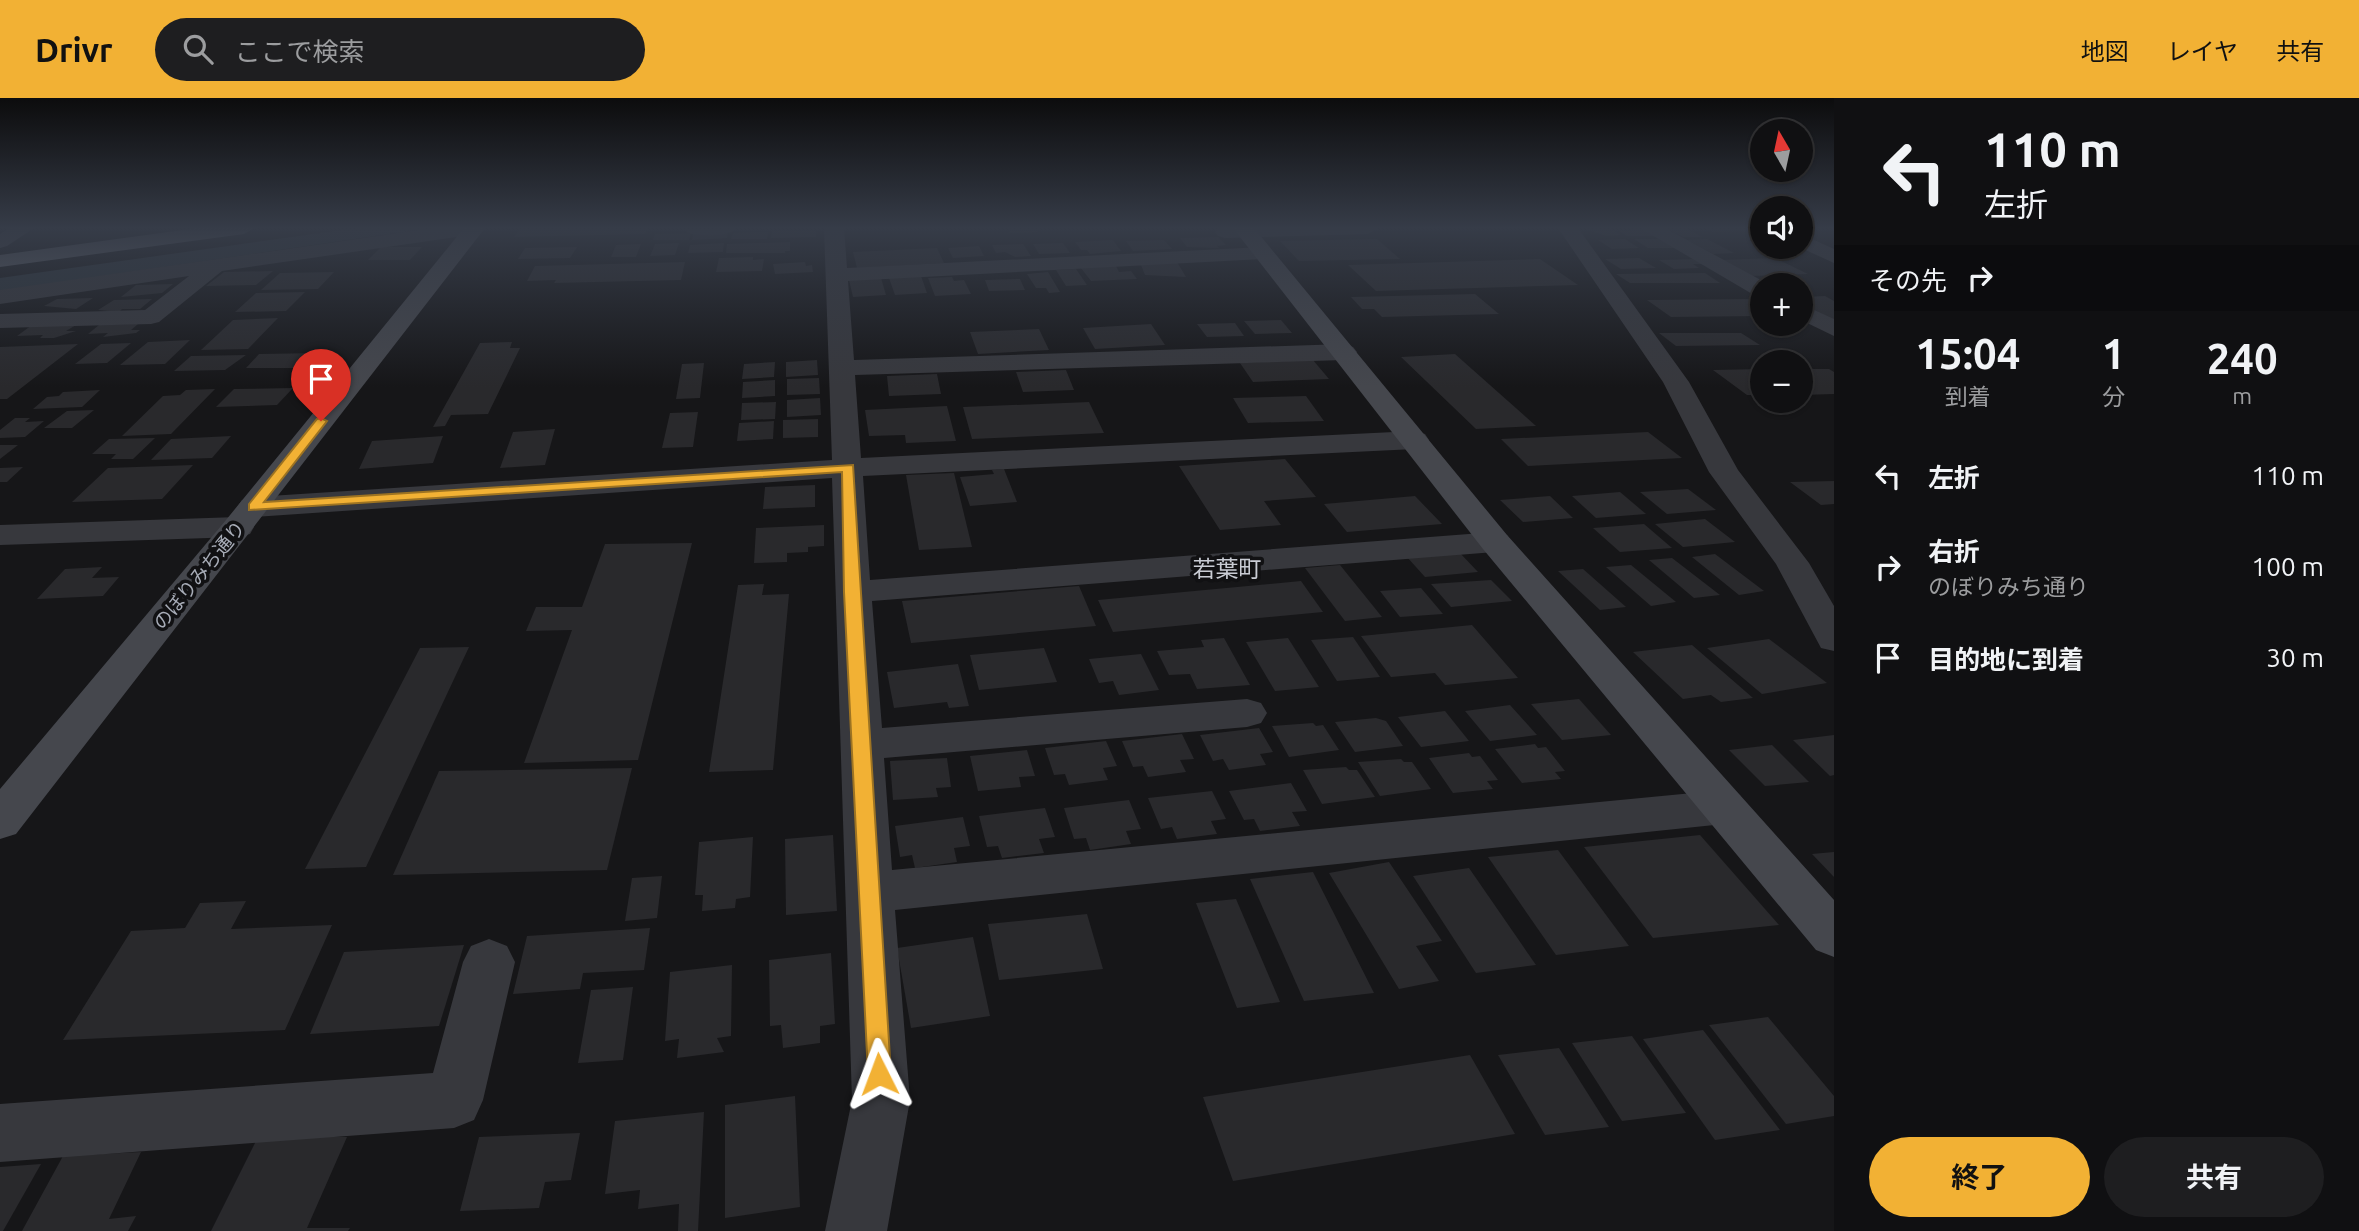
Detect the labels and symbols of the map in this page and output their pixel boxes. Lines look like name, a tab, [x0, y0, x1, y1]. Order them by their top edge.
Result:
north arrow	[1750, 119, 1813, 182]
pin	[291, 349, 351, 421]
street label: のぼりみち通り	[149, 516, 249, 634]
district label: 若葉町	[1193, 556, 1262, 581]
position arrow	[842, 1037, 916, 1111]

